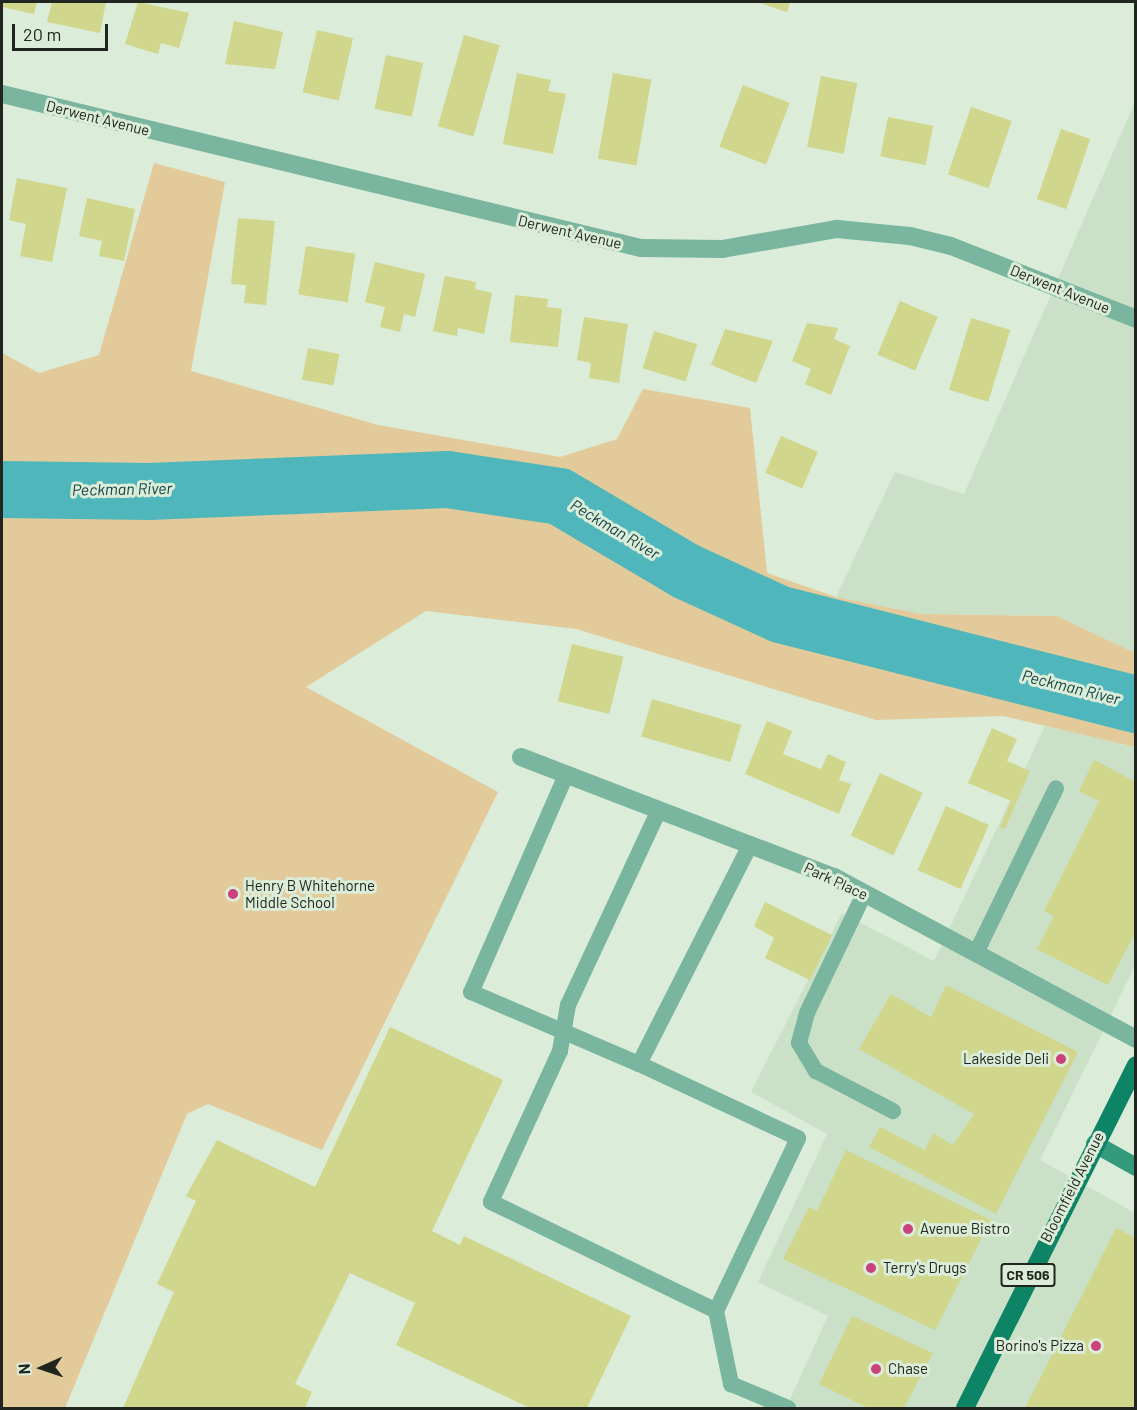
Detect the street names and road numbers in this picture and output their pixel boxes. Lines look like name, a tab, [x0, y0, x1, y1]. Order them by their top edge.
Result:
street label: Derwent Avenue	[44, 96, 152, 140]
street label: Derwent Avenue	[516, 211, 624, 253]
street label: Derwent Avenue	[1008, 261, 1112, 317]
street label: Park Place	[801, 858, 871, 904]
street label: Bloomfield Avenue	[1036, 1129, 1108, 1245]
road number: CR 506	[1000, 1264, 1056, 1286]

